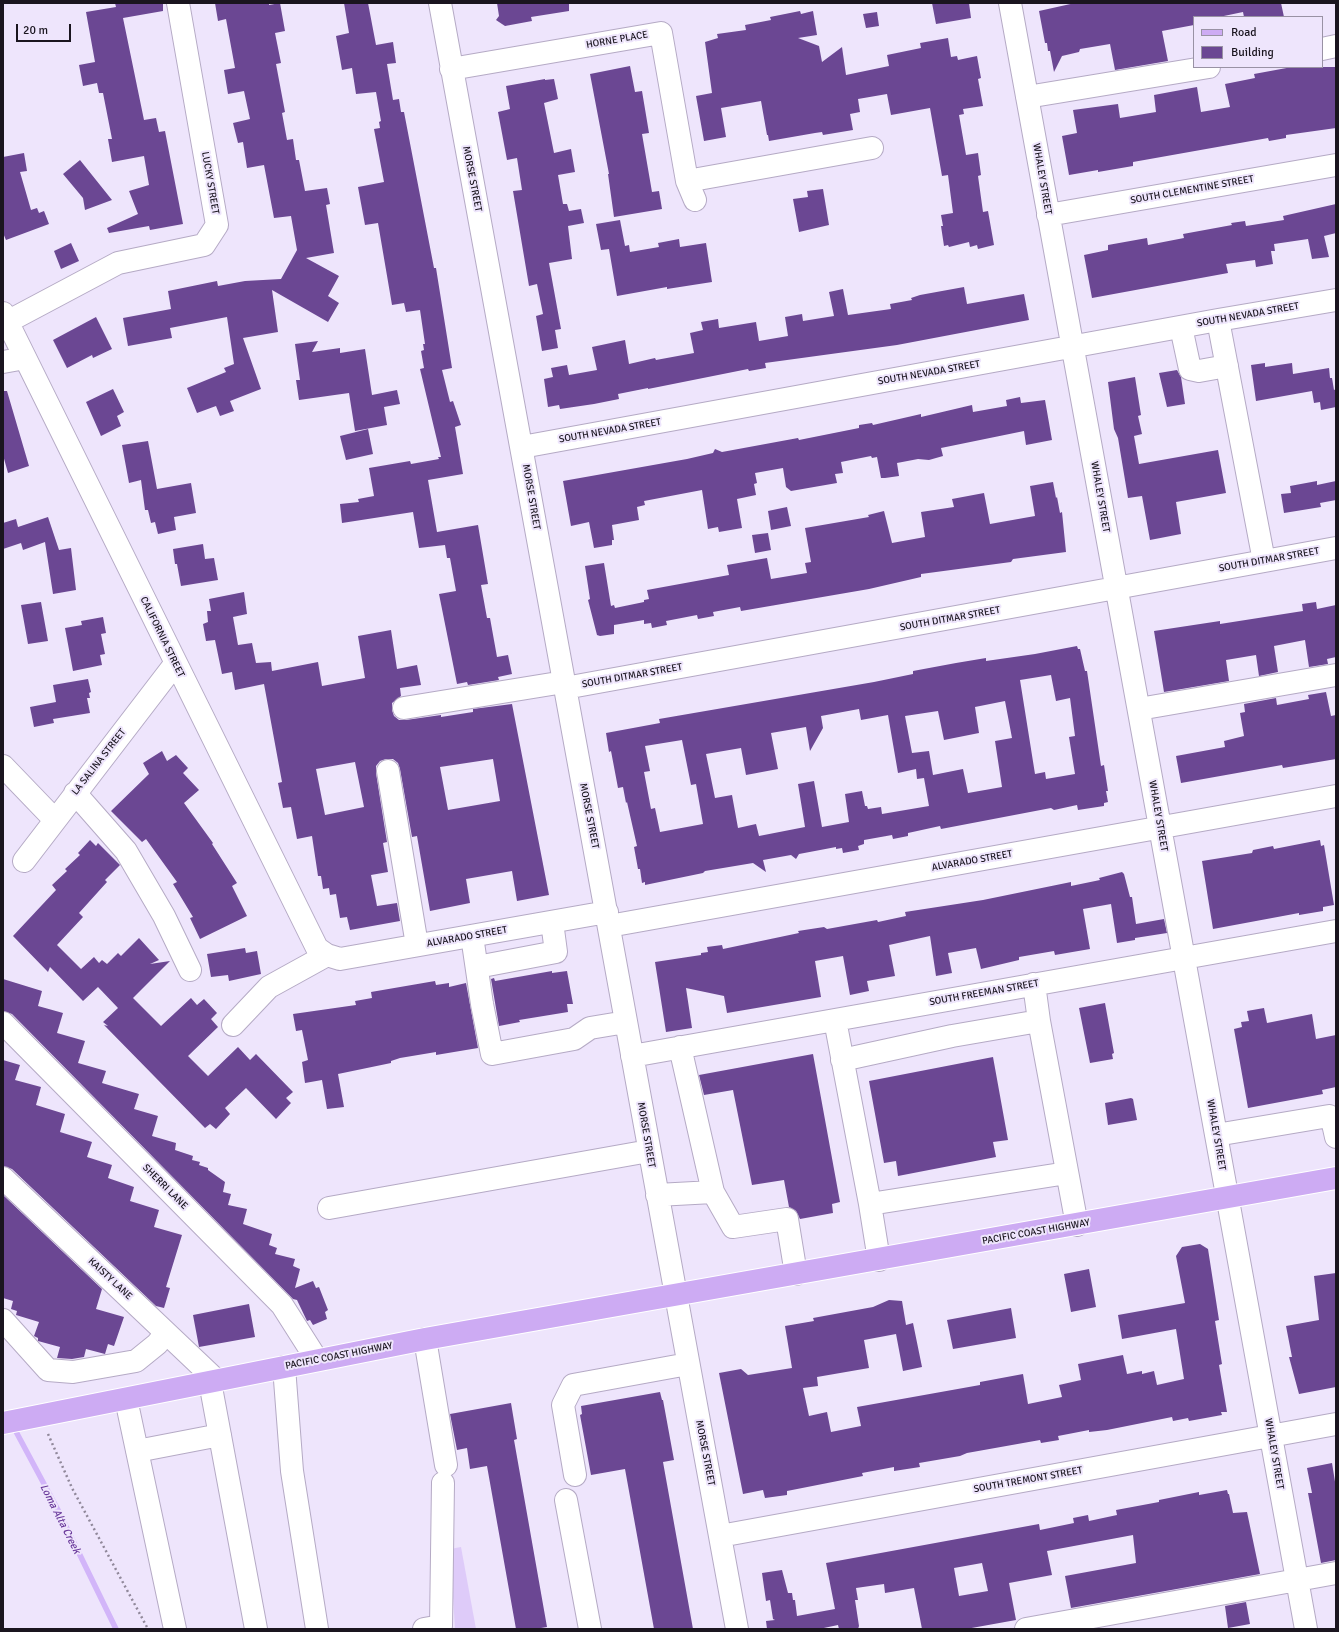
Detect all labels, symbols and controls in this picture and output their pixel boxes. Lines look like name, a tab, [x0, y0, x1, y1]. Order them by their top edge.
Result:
scale bar	[18, 16, 73, 42]
legend	[1193, 16, 1323, 68]
text: 20 m	[23, 23, 48, 38]
text: Road	[1231, 25, 1257, 40]
street label: HORNE PLACE	[585, 29, 649, 51]
text: Building	[1231, 45, 1274, 60]
street label: WHALEY STREET	[1030, 143, 1054, 215]
street label: MORSE STREET	[460, 145, 484, 213]
street label: LUCKY STREET	[199, 151, 221, 215]
street label: SOUTH CLEMENTINE STREET	[1129, 173, 1255, 207]
street label: SOUTH NEVADA STREET	[1196, 300, 1300, 330]
street label: SOUTH NEVADA STREET	[877, 358, 981, 388]
street label: SOUTH NEVADA STREET	[558, 416, 662, 446]
street label: WHALEY STREET	[1088, 461, 1112, 533]
street label: MORSE STREET	[519, 463, 543, 531]
street label: SOUTH DITMAR STREET	[1218, 545, 1320, 575]
street label: CALIFORNIA STREET	[137, 595, 187, 679]
street label: SOUTH DITMAR STREET	[899, 604, 1001, 634]
street label: SOUTH DITMAR STREET	[581, 661, 683, 691]
street label: LA SALINA STREET	[69, 726, 129, 798]
street label: WHALEY STREET	[1146, 780, 1170, 852]
street label: MORSE STREET	[577, 782, 601, 850]
street label: ALVARADO STREET	[931, 848, 1013, 874]
street label: ALVARADO STREET	[426, 924, 508, 950]
street label: SOUTH FREEMAN STREET	[928, 977, 1040, 1009]
street label: WHALEY STREET	[1204, 1099, 1228, 1171]
street label: MORSE STREET	[634, 1101, 658, 1169]
street label: SHERRI LANE	[140, 1162, 190, 1212]
street label: PACIFIC COAST HIGHWAY	[981, 1217, 1091, 1247]
street label: KAISTY LANE	[85, 1255, 135, 1303]
street label: PACIFIC COAST HIGHWAY	[284, 1340, 394, 1372]
street label: WHALEY STREET	[1262, 1418, 1286, 1490]
street label: MORSE STREET	[693, 1419, 717, 1487]
street label: SOUTH TREMONT STREET	[973, 1465, 1083, 1495]
water label: Loma Alta Creek	[37, 1482, 83, 1556]

